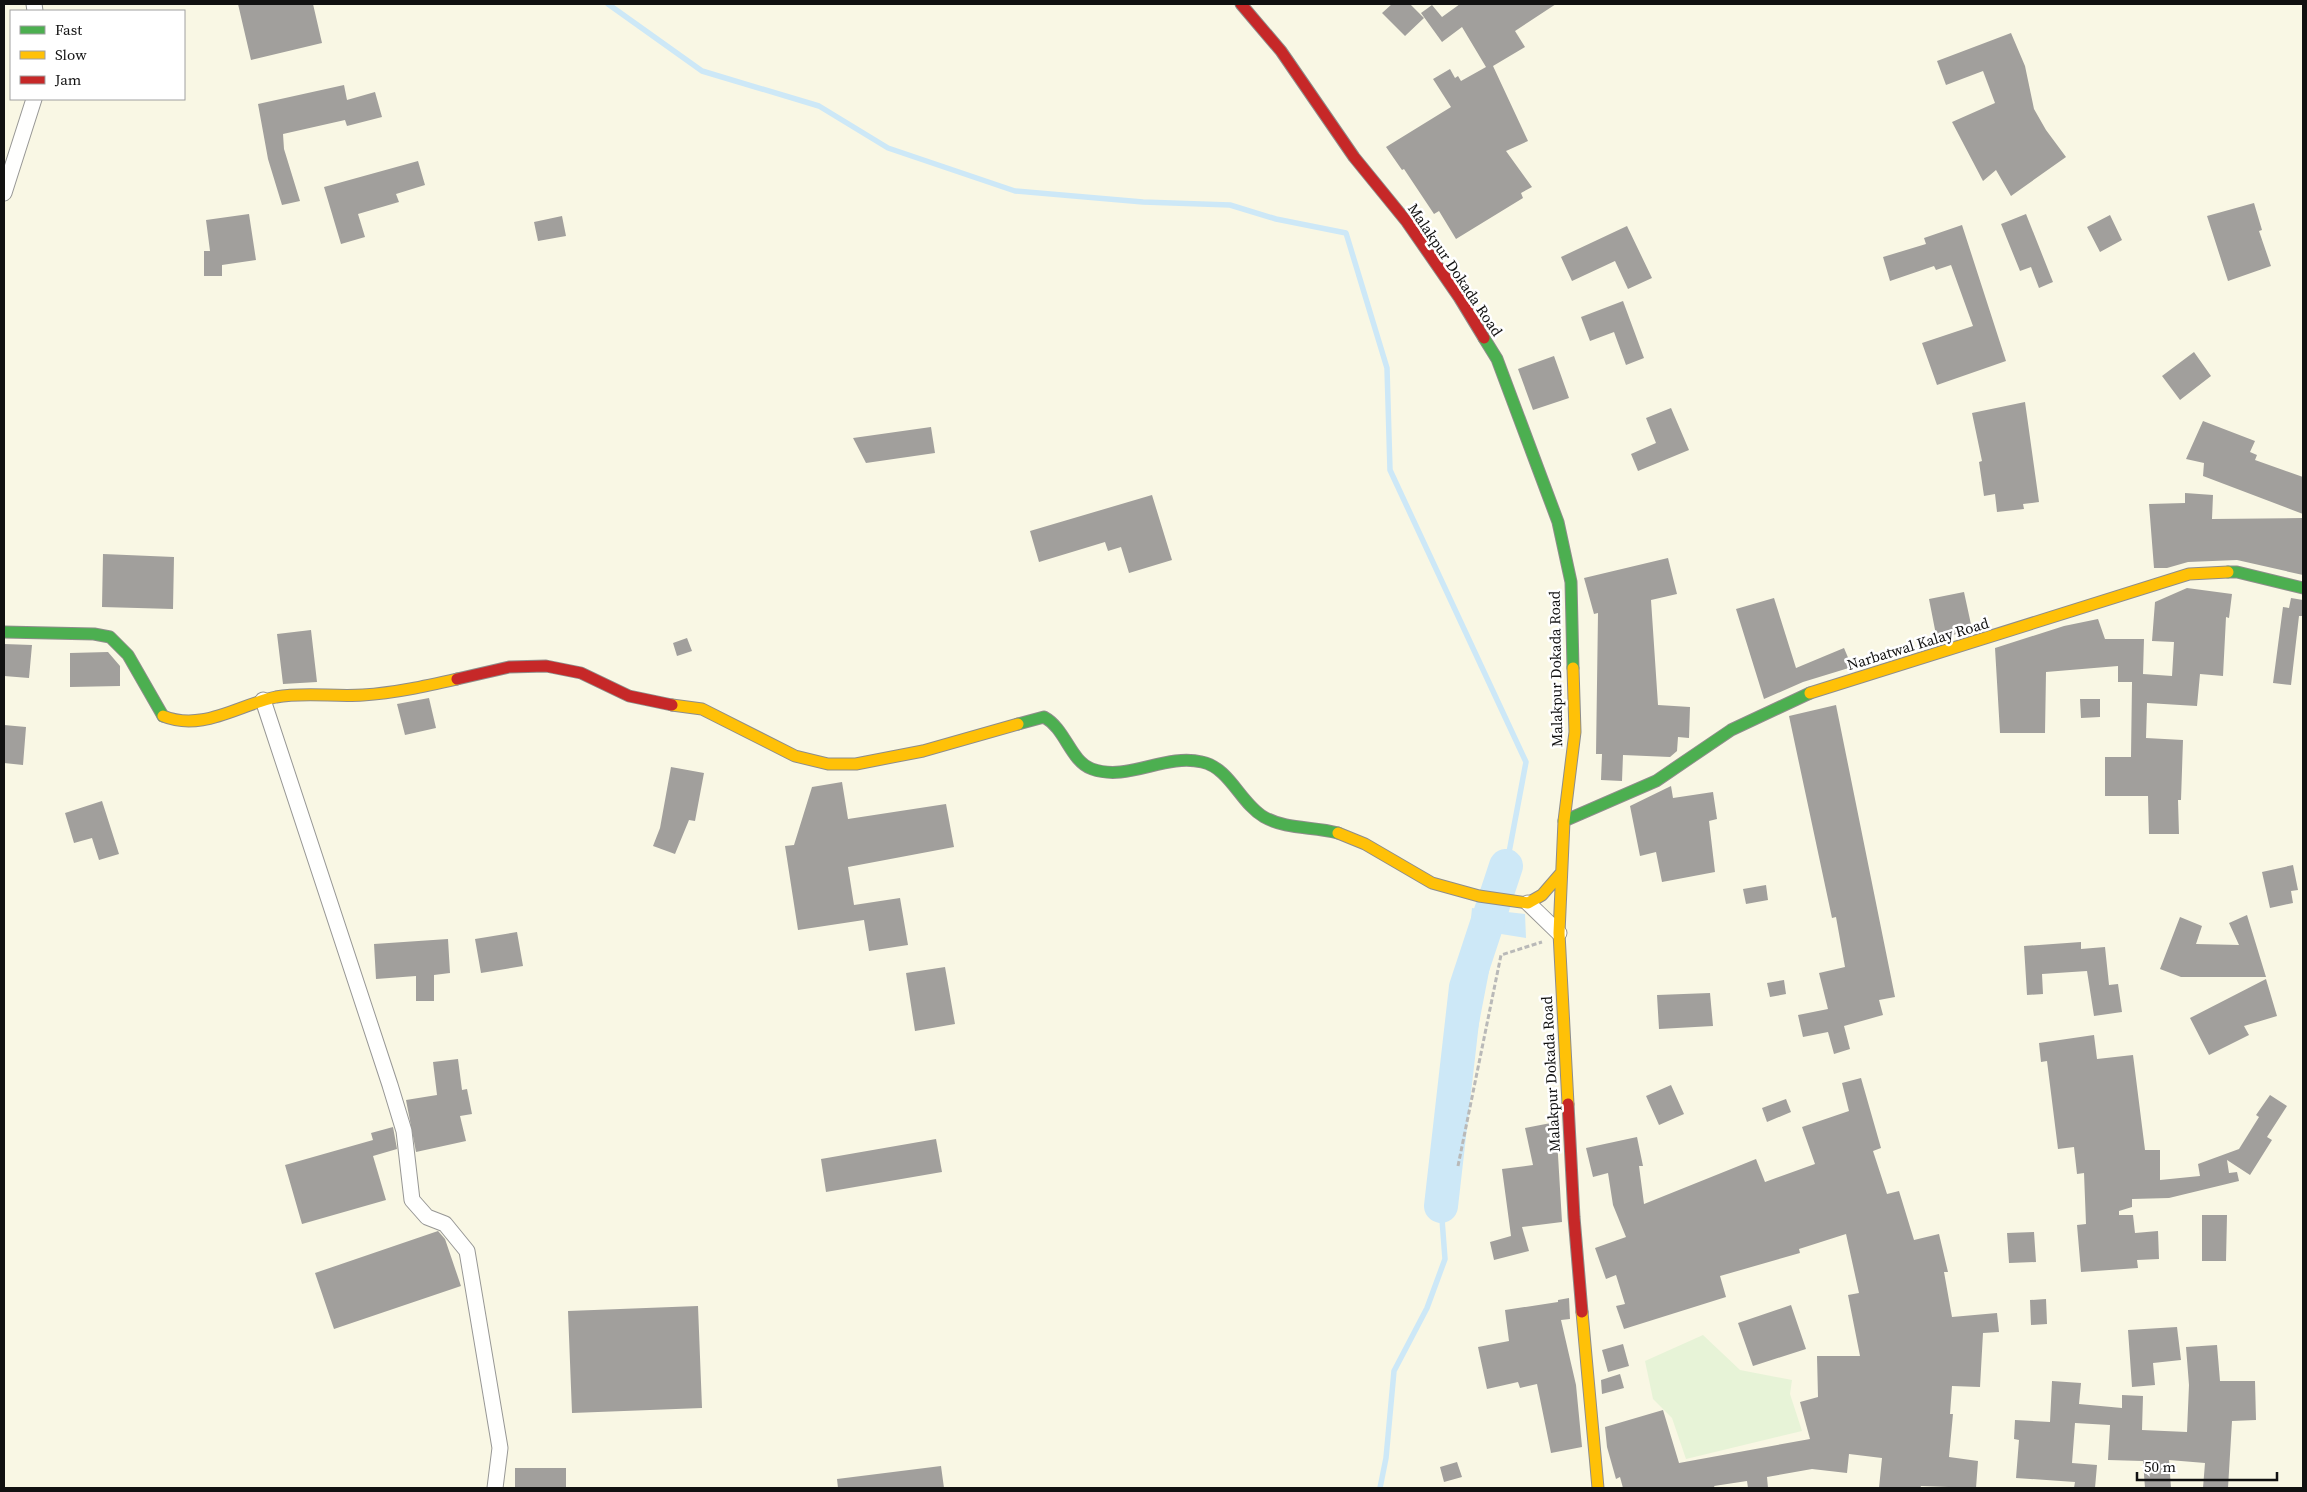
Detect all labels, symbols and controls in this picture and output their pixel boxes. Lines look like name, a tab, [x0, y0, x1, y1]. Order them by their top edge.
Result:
legend	[10, 10, 185, 100]
text: Fast	[55, 19, 82, 40]
text: Slow	[55, 44, 87, 65]
text: Jam	[54, 69, 82, 90]
street label: Malakpur Dokada Road	[1403, 199, 1508, 341]
street label: Malakpur Dokada Road	[1544, 590, 1567, 747]
street label: Narbatwal Kalay Road	[1844, 612, 1992, 675]
street label: Malakpur Dokada Road	[1536, 995, 1565, 1153]
scale bar	[2137, 1450, 2277, 1482]
text: 50 m	[2144, 1456, 2176, 1477]

